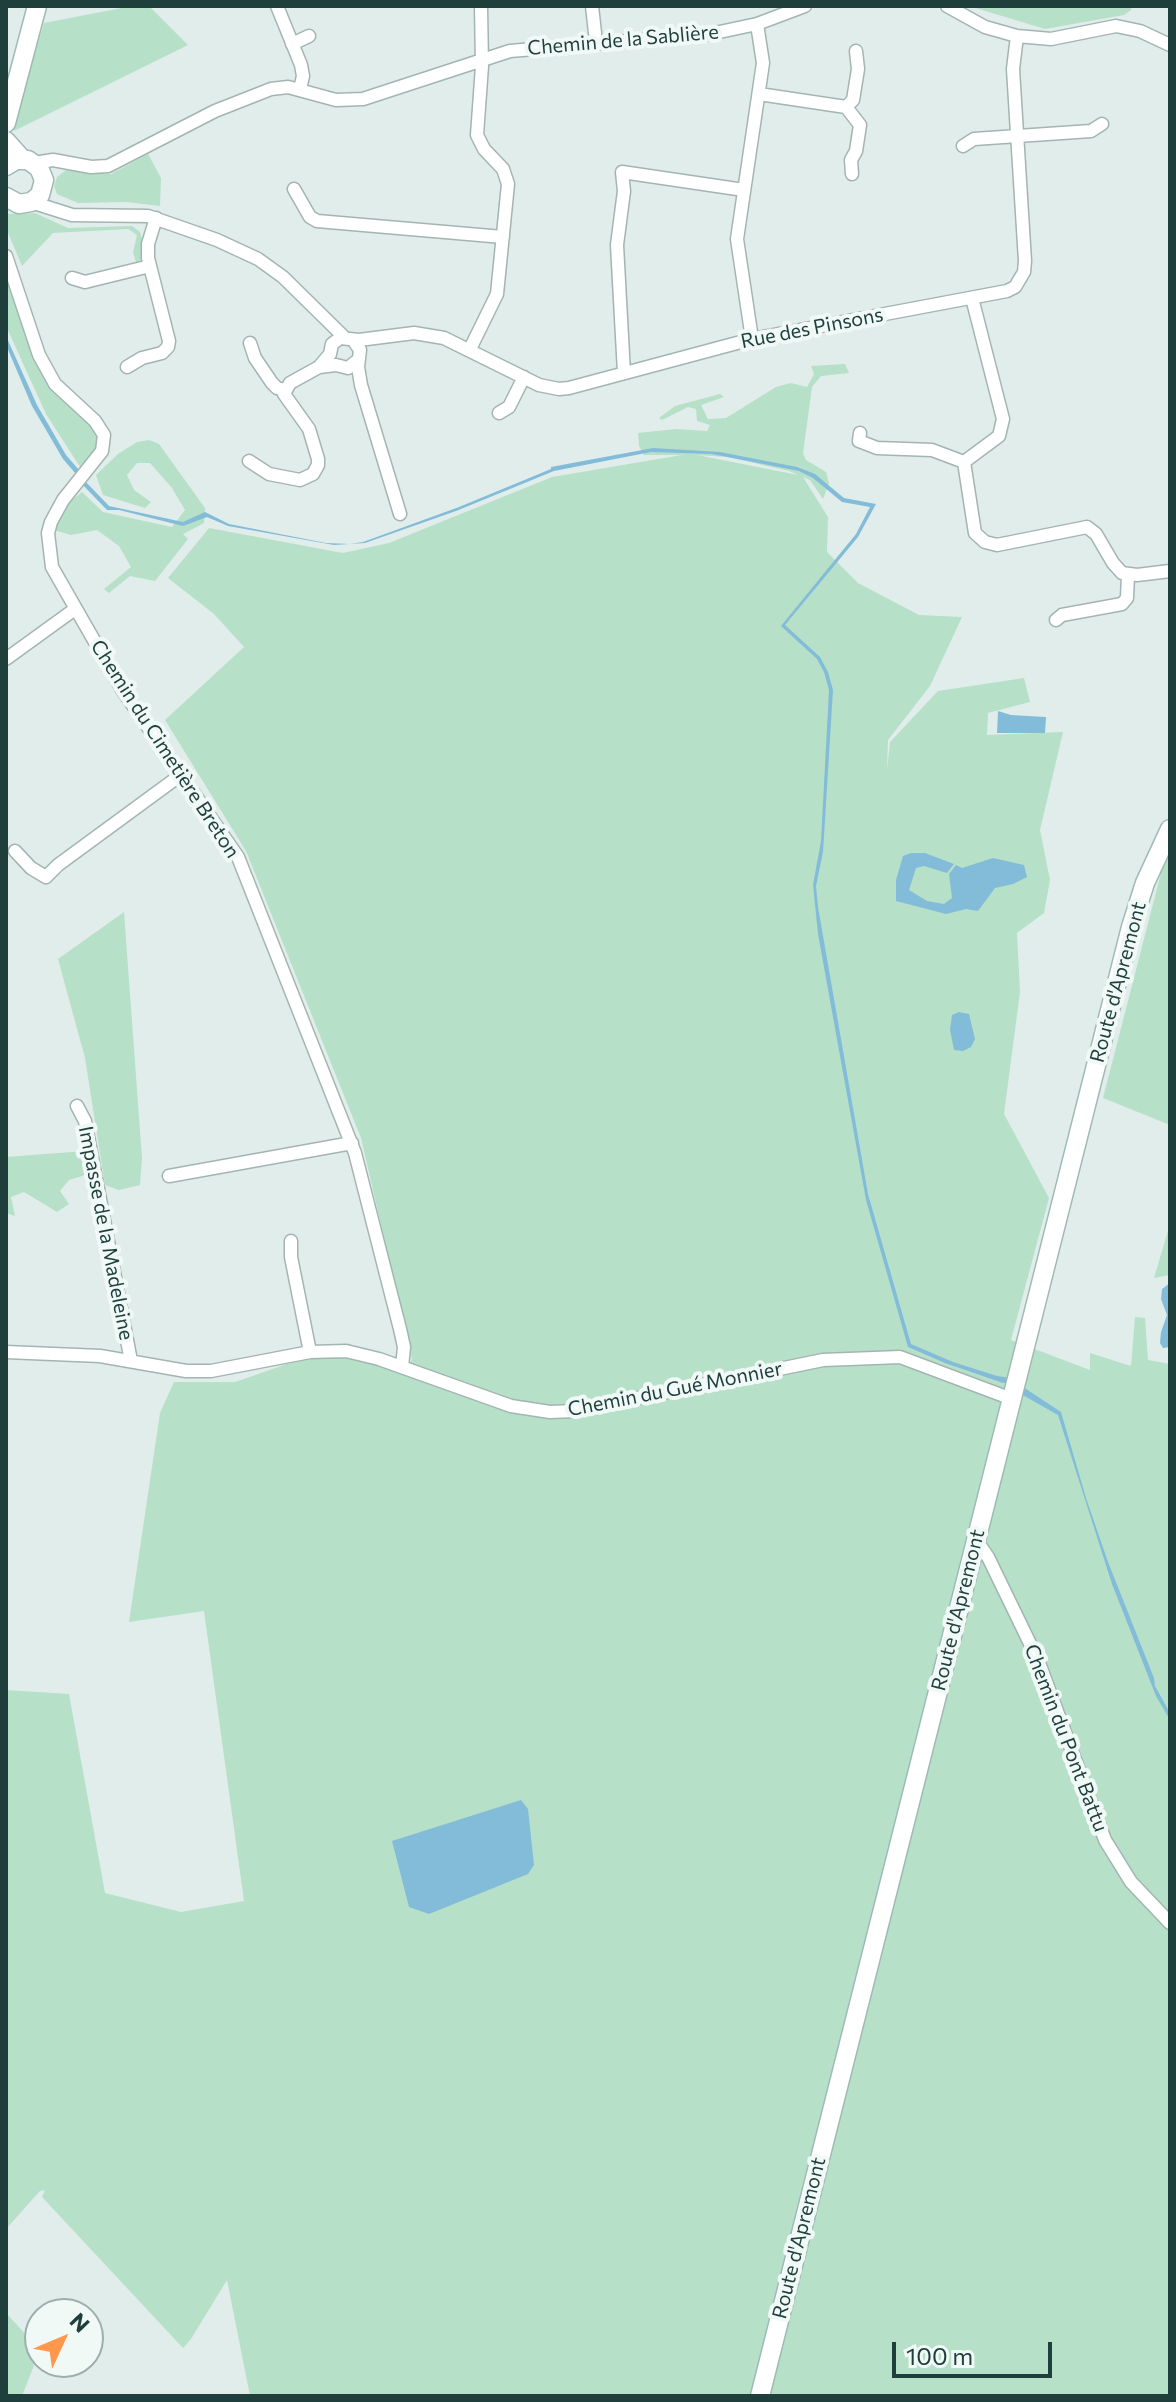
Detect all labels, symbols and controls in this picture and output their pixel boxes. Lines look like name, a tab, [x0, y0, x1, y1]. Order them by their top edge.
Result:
street label: Chemin de la Sablière	[526, 20, 720, 60]
street label: Rue des Pinsons	[739, 302, 885, 354]
street label: Chemin du Cimetière Breton	[85, 635, 245, 863]
street label: Route d'Apremont	[1085, 899, 1151, 1065]
street label: Impasse de la Madeleine	[73, 1124, 139, 1342]
street label: Chemin du Gué Monnier	[566, 1356, 784, 1422]
street label: Route d'Apremont	[926, 1527, 990, 1693]
street label: Chemin du Pont Battu	[1019, 1641, 1113, 1835]
street label: Route d'Apremont	[767, 2155, 831, 2321]
north arrow	[24, 2298, 104, 2378]
text: N	[65, 2307, 96, 2338]
scale bar	[896, 2326, 1056, 2376]
text: 100 m	[906, 2341, 973, 2370]

